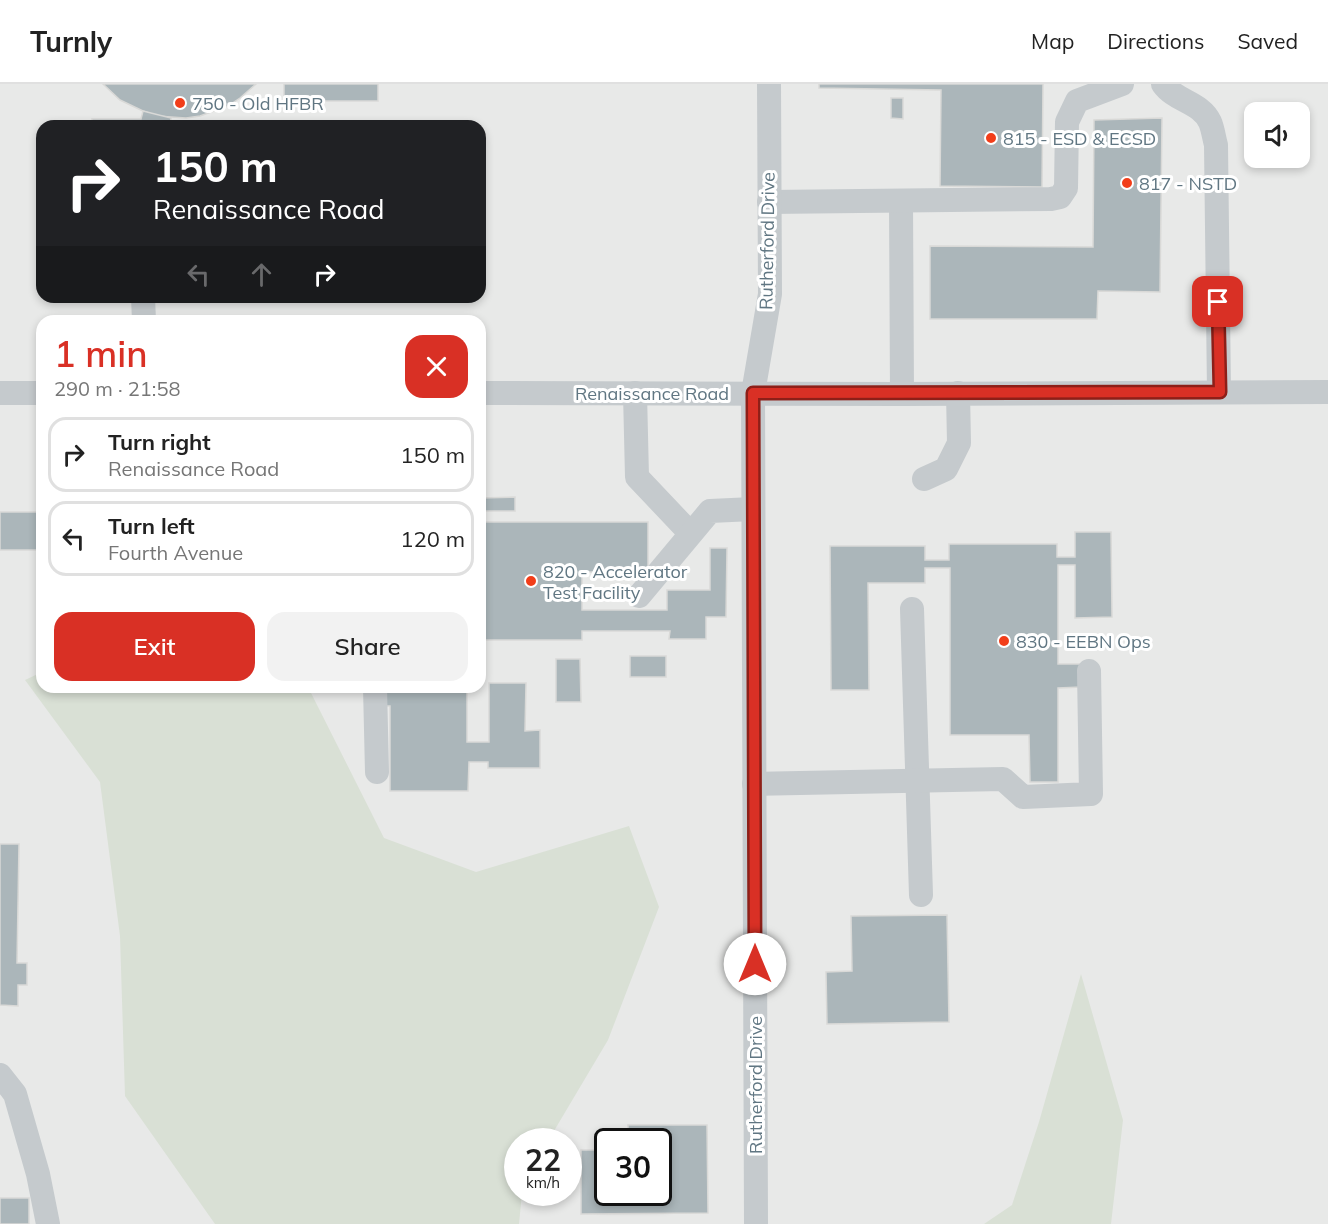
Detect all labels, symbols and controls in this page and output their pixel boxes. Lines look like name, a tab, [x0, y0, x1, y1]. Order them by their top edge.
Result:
text: Turnly	[30, 24, 112, 59]
text: Map	[1031, 28, 1074, 54]
text: Directions	[1107, 28, 1204, 54]
text: Saved	[1237, 28, 1298, 54]
place label: 750 - Old HFBR	[192, 92, 324, 115]
marker: 750 - Old HFBR	[173, 96, 187, 110]
map controls	[1244, 102, 1310, 168]
button: sound	[1244, 102, 1310, 168]
place label: 815 - ESD & ECSD	[1003, 127, 1156, 150]
marker: 815 - ESD & ECSD	[984, 131, 998, 145]
text: 150 m	[153, 140, 278, 193]
icon: right	[54, 144, 132, 222]
street label: Rutherford Drive	[754, 172, 780, 310]
place label: 817 - NSTD	[1139, 172, 1237, 195]
marker: 817 - NSTD	[1120, 176, 1134, 190]
text: Renaissance Road	[153, 192, 384, 226]
icon: left	[182, 258, 215, 291]
icon: ahead	[245, 258, 278, 291]
icon: right	[308, 258, 341, 291]
pin	[1192, 276, 1243, 327]
icon: arrive	[1201, 285, 1234, 318]
text: 1 min	[54, 331, 148, 376]
button: close	[405, 335, 468, 398]
text: 290 m · 21:58	[54, 376, 180, 401]
street label: Renaissance Road	[575, 382, 729, 405]
text: Turn right	[108, 428, 211, 456]
icon: right	[57, 438, 90, 471]
text: 150 m	[400, 441, 465, 469]
text: Renaissance Road	[108, 456, 279, 481]
text: Turn left	[108, 512, 195, 540]
icon: left	[57, 522, 90, 555]
text: 120 m	[400, 525, 465, 553]
text: Fourth Avenue	[108, 540, 243, 565]
place label: 820 - Accelerator Test Facility	[543, 560, 688, 604]
marker: 820 - Accelerator Test Facility	[524, 574, 538, 588]
button: Exit	[54, 612, 255, 681]
button: Share	[267, 612, 468, 681]
place label: 830 - EEBN Ops	[1016, 630, 1151, 653]
marker: 830 - EEBN Ops	[997, 634, 1011, 648]
position arrow	[723, 932, 787, 996]
street label: Rutherford Drive	[744, 1016, 767, 1154]
speed limit sign: 30	[594, 1128, 672, 1206]
text: 22	[525, 1141, 561, 1179]
text: km/h	[526, 1173, 560, 1192]

